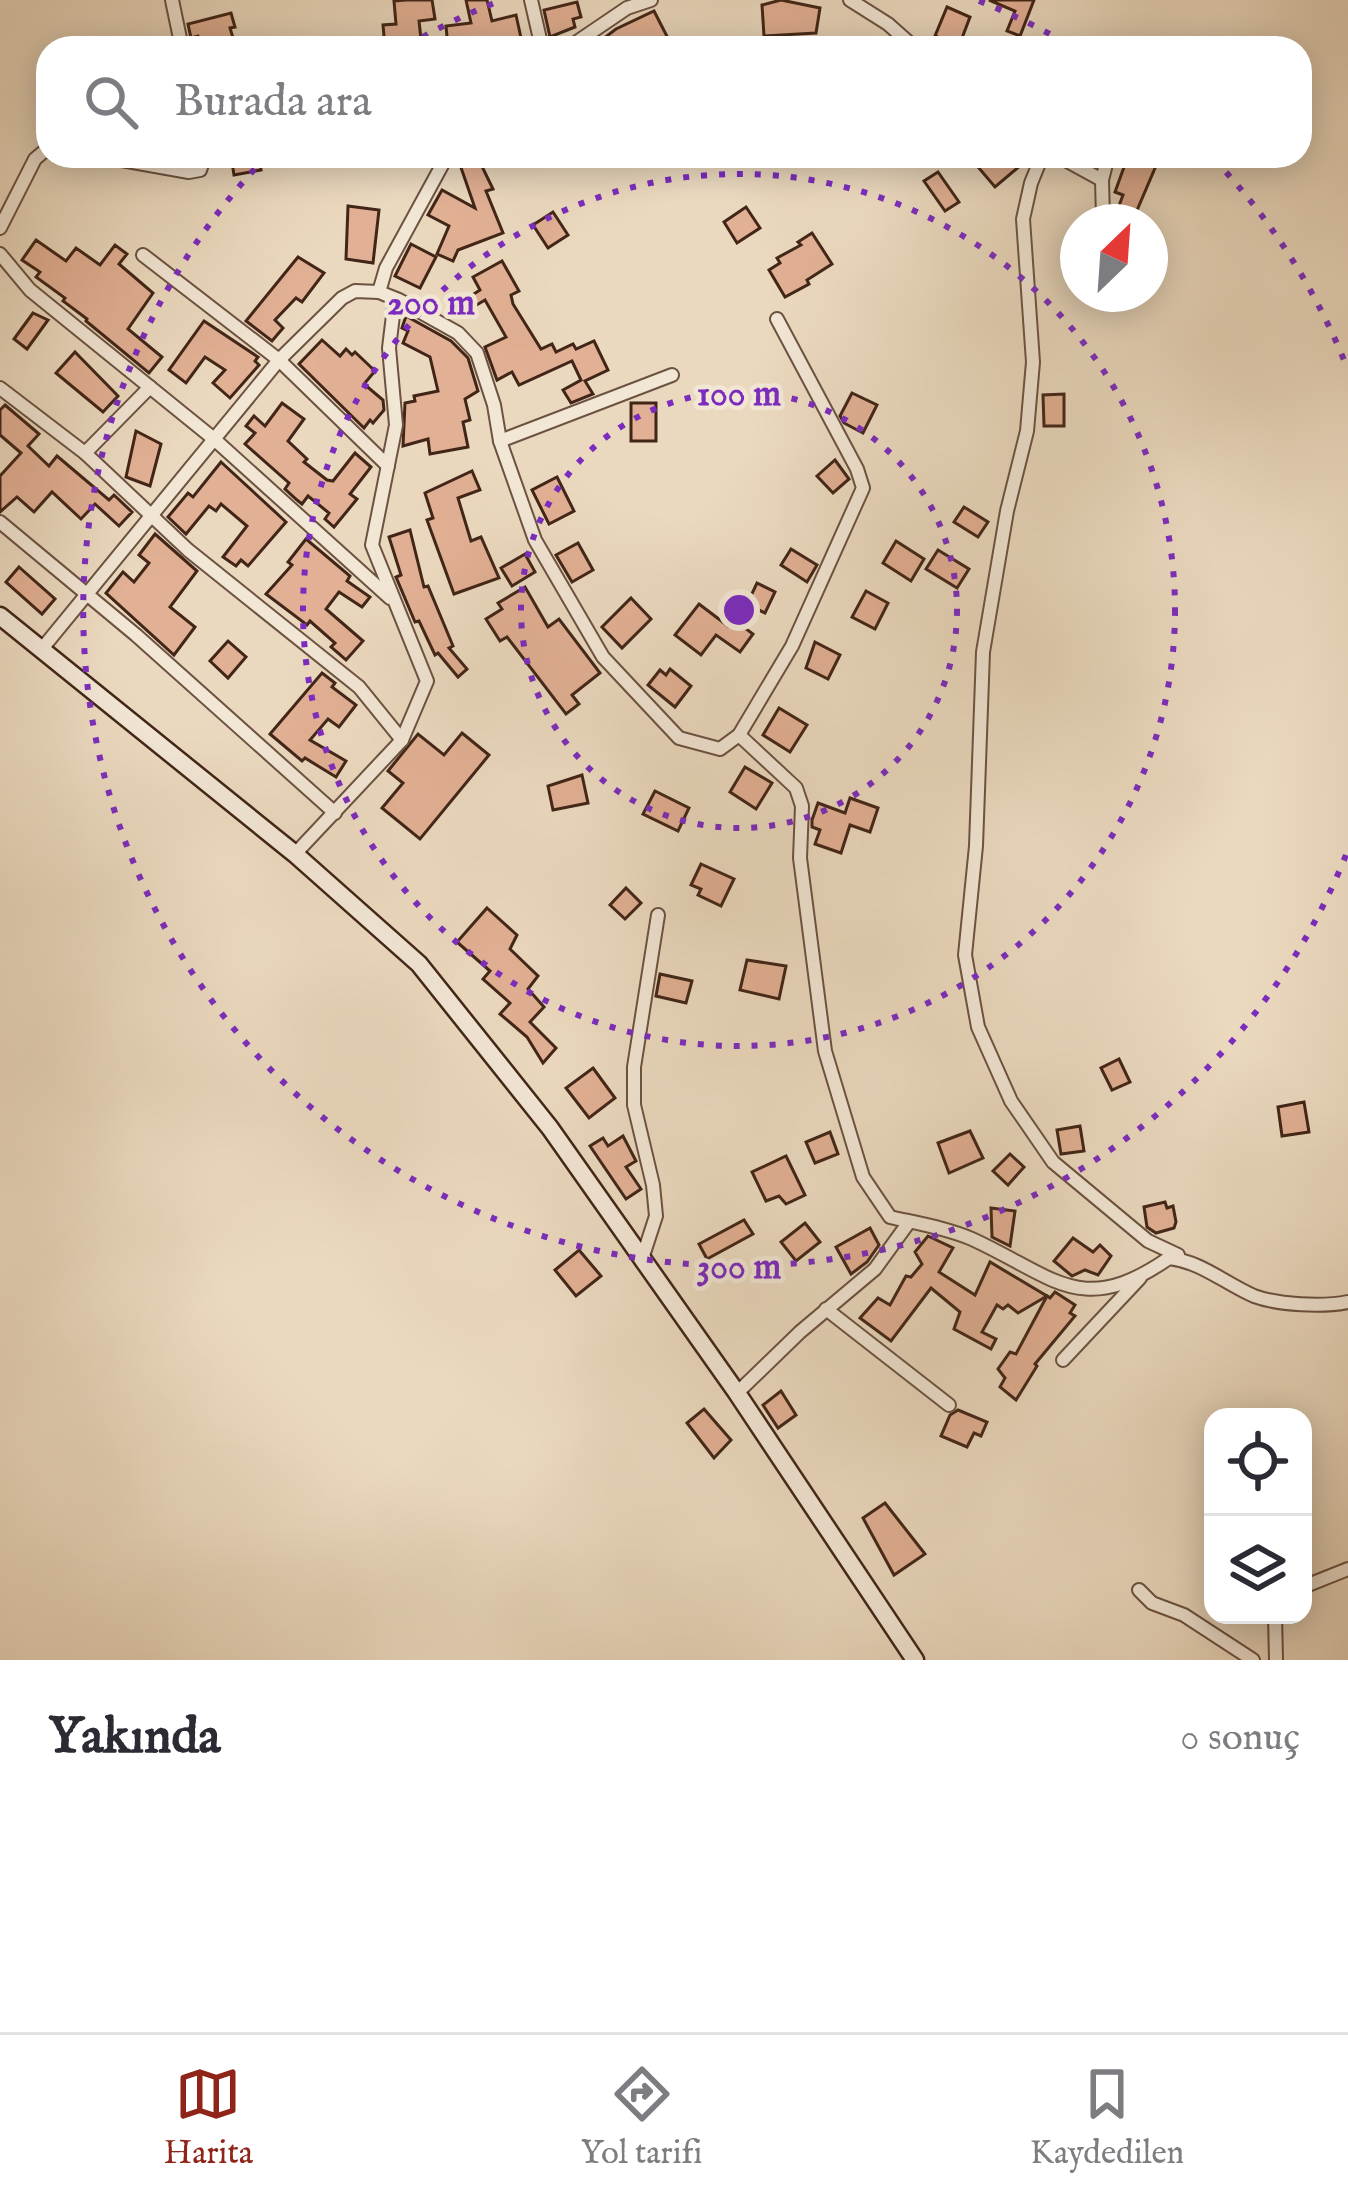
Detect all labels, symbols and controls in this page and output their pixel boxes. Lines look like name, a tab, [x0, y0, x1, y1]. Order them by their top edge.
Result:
search box	[36, 36, 1312, 168]
icon: search	[78, 69, 144, 135]
text: Burada ara	[174, 74, 372, 131]
north arrow	[1060, 204, 1168, 312]
text: 200 m	[387, 281, 475, 327]
text: 100 m	[697, 372, 781, 418]
centre of rings	[718, 589, 760, 631]
text: 300 m	[697, 1245, 781, 1291]
map controls	[1204, 1408, 1312, 1624]
button: locate	[1204, 1408, 1312, 1516]
button: layers	[1204, 1516, 1312, 1624]
text: Yakında	[48, 1706, 221, 1771]
text: 0 sonuç	[1180, 1714, 1300, 1763]
tab: Harita	[164, 2061, 253, 2175]
tab: Yol tarifi	[581, 2061, 702, 2175]
tab: Kaydedilen	[1030, 2061, 1184, 2175]

